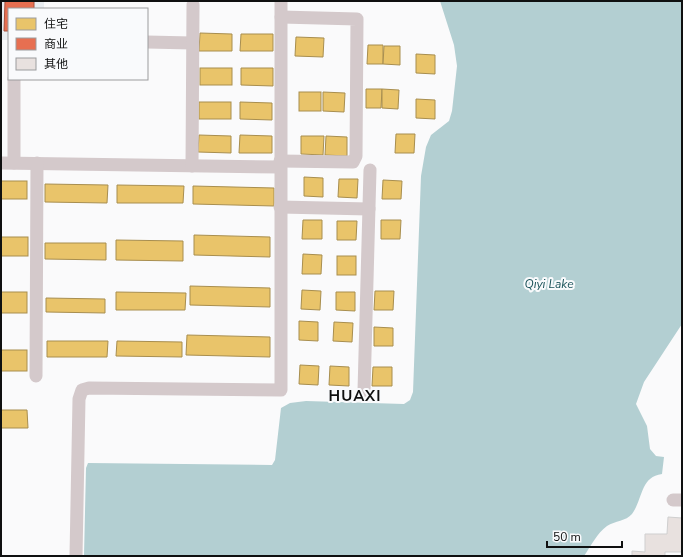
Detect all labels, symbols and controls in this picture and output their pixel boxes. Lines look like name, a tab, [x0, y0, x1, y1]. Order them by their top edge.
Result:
legend	[8, 8, 148, 80]
text: 住宅	[44, 16, 68, 32]
text: 商业	[44, 36, 68, 52]
text: 其他	[44, 56, 68, 72]
water label: Qiyi Lake	[524, 276, 574, 292]
district label: HUAXI	[329, 386, 381, 406]
scale bar	[547, 523, 622, 549]
text: 50 m	[553, 529, 581, 545]

